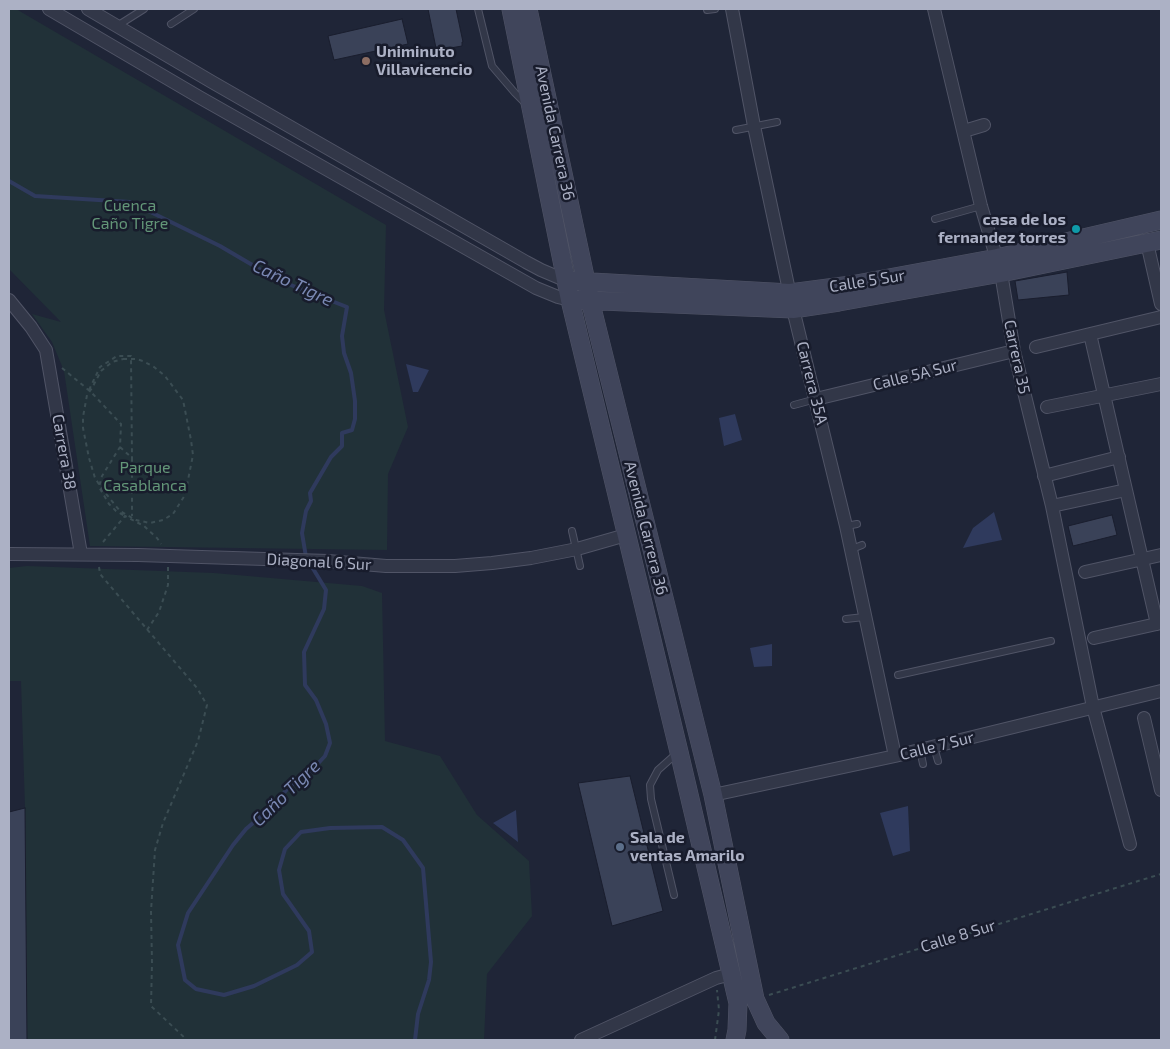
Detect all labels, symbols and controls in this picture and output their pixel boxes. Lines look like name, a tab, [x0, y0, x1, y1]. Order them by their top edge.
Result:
place label: Uniminuto Villavicencio	[376, 42, 472, 80]
marker: Uniminuto Villavicencio	[360, 55, 372, 67]
street label: Avenida Carrera 36	[531, 64, 579, 202]
park label: Cuenca Caño Tigre	[92, 196, 168, 234]
place label: casa de los fernandez torres	[938, 210, 1066, 248]
marker: casa de los fernandez torres	[1070, 223, 1082, 235]
water label: Caño Tigre	[249, 255, 337, 311]
street label: Calle 5 Sur	[828, 266, 906, 296]
street label: Carrera 35	[1000, 318, 1034, 396]
street label: Carrera 35A	[792, 339, 832, 427]
street label: Calle 5A Sur	[871, 355, 959, 395]
street label: Carrera 38	[48, 413, 80, 491]
park label: Parque Casablanca	[103, 458, 187, 496]
street label: Avenida Carrera 36	[620, 459, 672, 597]
street label: Diagonal 6 Sur	[266, 550, 372, 574]
street label: Calle 7 Sur	[898, 728, 976, 764]
water label: Caño Tigre	[247, 755, 325, 831]
place label: Sala de ventas Amarilo	[630, 828, 745, 866]
marker: Sala de ventas Amarilo	[614, 841, 626, 853]
street label: Calle 8 Sur	[918, 916, 998, 956]

